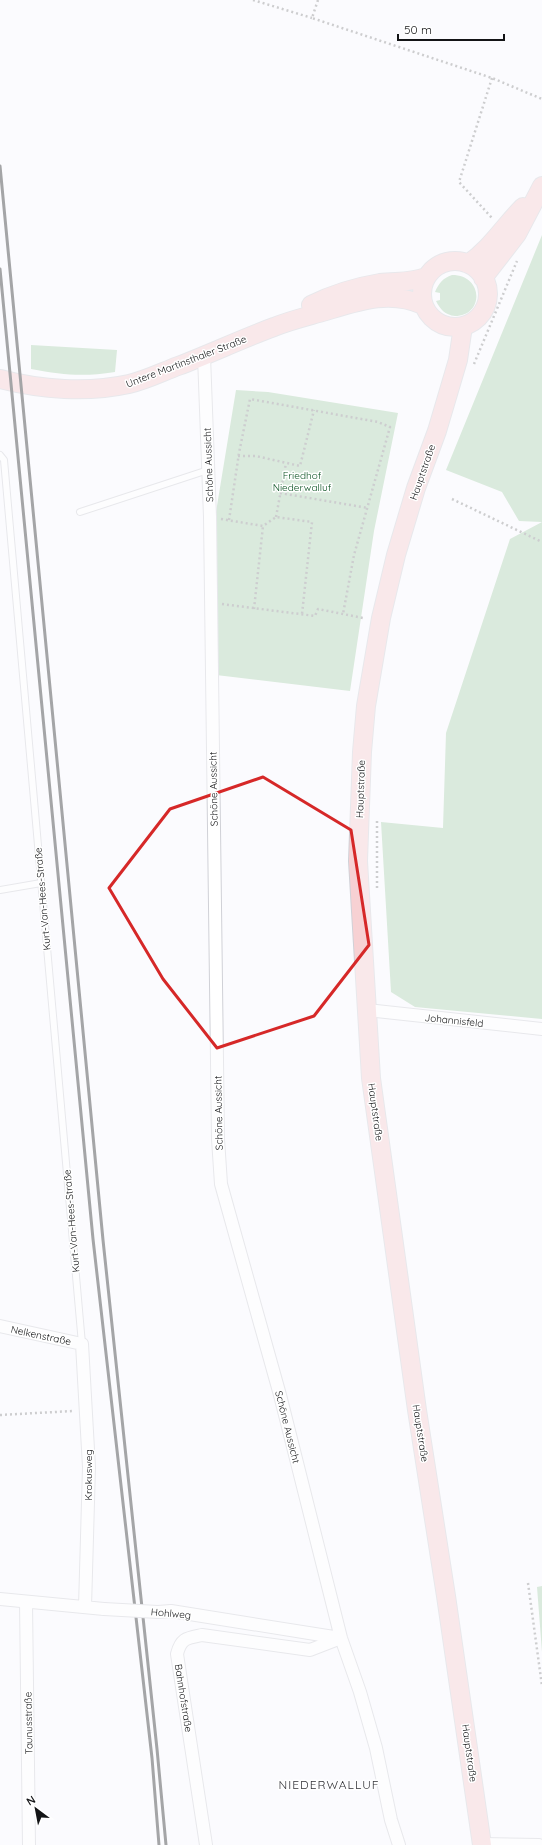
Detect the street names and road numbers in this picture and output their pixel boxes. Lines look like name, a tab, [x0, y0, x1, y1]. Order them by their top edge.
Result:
street label: Untere Martinsthaler Straße	[124, 332, 249, 391]
street label: Schöne Aussicht	[201, 427, 216, 502]
street label: Hauptstraße	[407, 442, 438, 502]
street label: Schöne Aussicht	[206, 751, 221, 826]
street label: Hauptstraße	[353, 759, 368, 818]
street label: Kurt-Van-Hees-Straße	[31, 847, 53, 951]
street label: Johannisfeld	[424, 1011, 484, 1030]
street label: Schöne Aussicht	[211, 1075, 226, 1150]
street label: Hauptstraße	[365, 1082, 386, 1142]
street label: Kurt-Van-Hees-Straße	[60, 1169, 82, 1273]
street label: Nelkenstraße	[10, 1323, 73, 1348]
street label: Schöne Aussicht	[272, 1389, 303, 1465]
street label: Hauptstraße	[410, 1403, 432, 1463]
street label: Krokusweg	[82, 1449, 95, 1501]
street label: Hohlweg	[150, 1605, 192, 1622]
street label: Bahnhofstraße	[172, 1663, 195, 1733]
street label: Taunusstraße	[21, 1691, 36, 1754]
street label: Hauptstraße	[459, 1723, 480, 1783]

